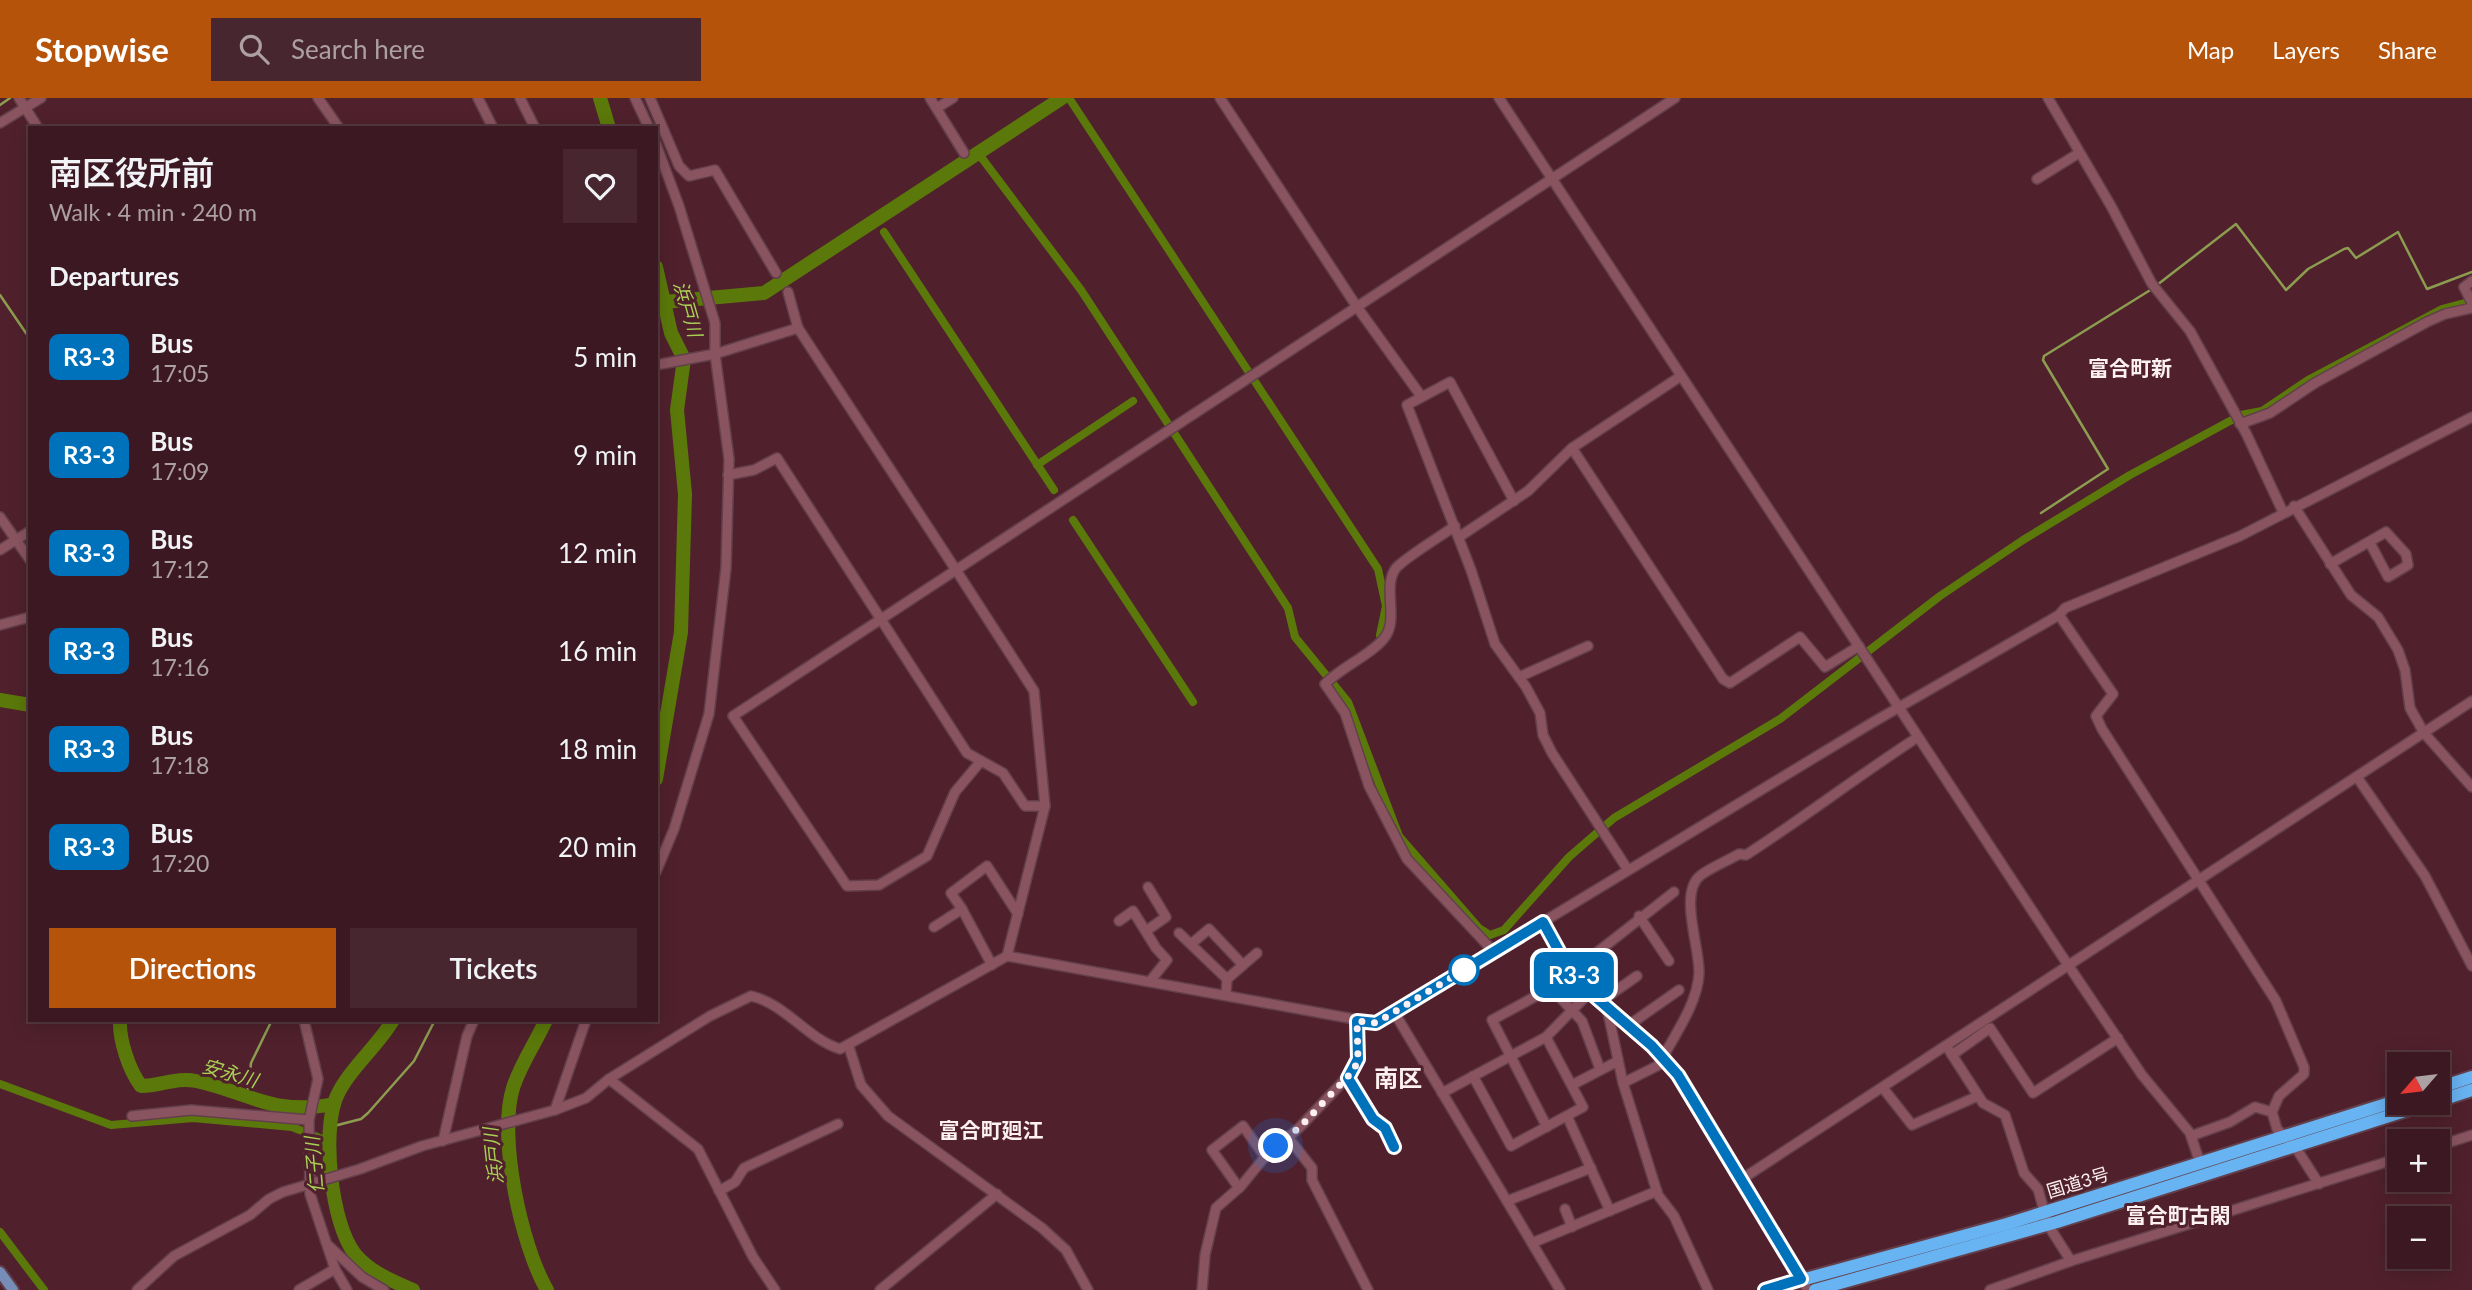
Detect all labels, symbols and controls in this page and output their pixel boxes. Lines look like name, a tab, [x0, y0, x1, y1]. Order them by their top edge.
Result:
search box	[211, 18, 701, 81]
text: Stopwise	[35, 29, 169, 69]
icon: search	[235, 30, 273, 68]
text: Search here	[291, 33, 425, 65]
text: Map	[2187, 35, 2234, 64]
text: Layers	[2272, 35, 2340, 64]
text: Share	[2378, 35, 2437, 64]
button: heart	[563, 149, 637, 223]
text: 南区役所前	[49, 152, 214, 192]
text: Walk · 4 min · 240 m	[49, 198, 257, 226]
text: Departures	[49, 260, 179, 292]
water label: 浜戸川	[670, 278, 708, 341]
text: Bus	[150, 327, 193, 359]
text: 5 min	[573, 341, 637, 373]
text: R3-3	[63, 342, 115, 371]
district label: 富合町新	[2088, 355, 2172, 380]
text: 17:05	[150, 359, 209, 387]
text: Bus	[150, 425, 193, 457]
text: 9 min	[573, 439, 637, 471]
text: R3-3	[63, 440, 115, 469]
text: 17:09	[150, 457, 209, 485]
text: Bus	[150, 523, 193, 555]
text: 12 min	[558, 537, 637, 569]
text: R3-3	[63, 538, 115, 567]
text: 17:12	[150, 555, 209, 583]
text: Bus	[150, 621, 193, 653]
text: 16 min	[558, 635, 637, 667]
text: R3-3	[63, 636, 115, 665]
text: 17:16	[150, 653, 209, 681]
text: Bus	[150, 719, 193, 751]
text: 18 min	[558, 733, 637, 765]
text: R3-3	[63, 734, 115, 763]
text: 17:18	[150, 751, 209, 779]
text: Bus	[150, 817, 193, 849]
text: 20 min	[558, 831, 637, 863]
text: R3-3	[63, 832, 115, 861]
text: 17:20	[150, 849, 209, 877]
button: Directions	[49, 928, 336, 1008]
button: Tickets	[350, 928, 637, 1008]
line badge: R3-3	[1525, 952, 1623, 998]
unlabelled marker	[1449, 955, 1479, 985]
text: R3-3	[1548, 960, 1600, 989]
north arrow	[2387, 1052, 2450, 1115]
map controls	[2387, 1052, 2450, 1269]
water label: 安永川	[200, 1054, 263, 1092]
district label: 南区	[1374, 1063, 1422, 1092]
district label: 富合町廻江	[939, 1117, 1044, 1142]
water label: 浜戸川	[478, 1125, 507, 1186]
your location	[1258, 1128, 1293, 1163]
button: +	[2387, 1129, 2450, 1192]
water label: 仁子川	[299, 1134, 327, 1194]
street label: 国道3号	[2044, 1162, 2112, 1202]
district label: 富合町古閑	[2126, 1202, 2231, 1227]
button: −	[2387, 1206, 2450, 1269]

